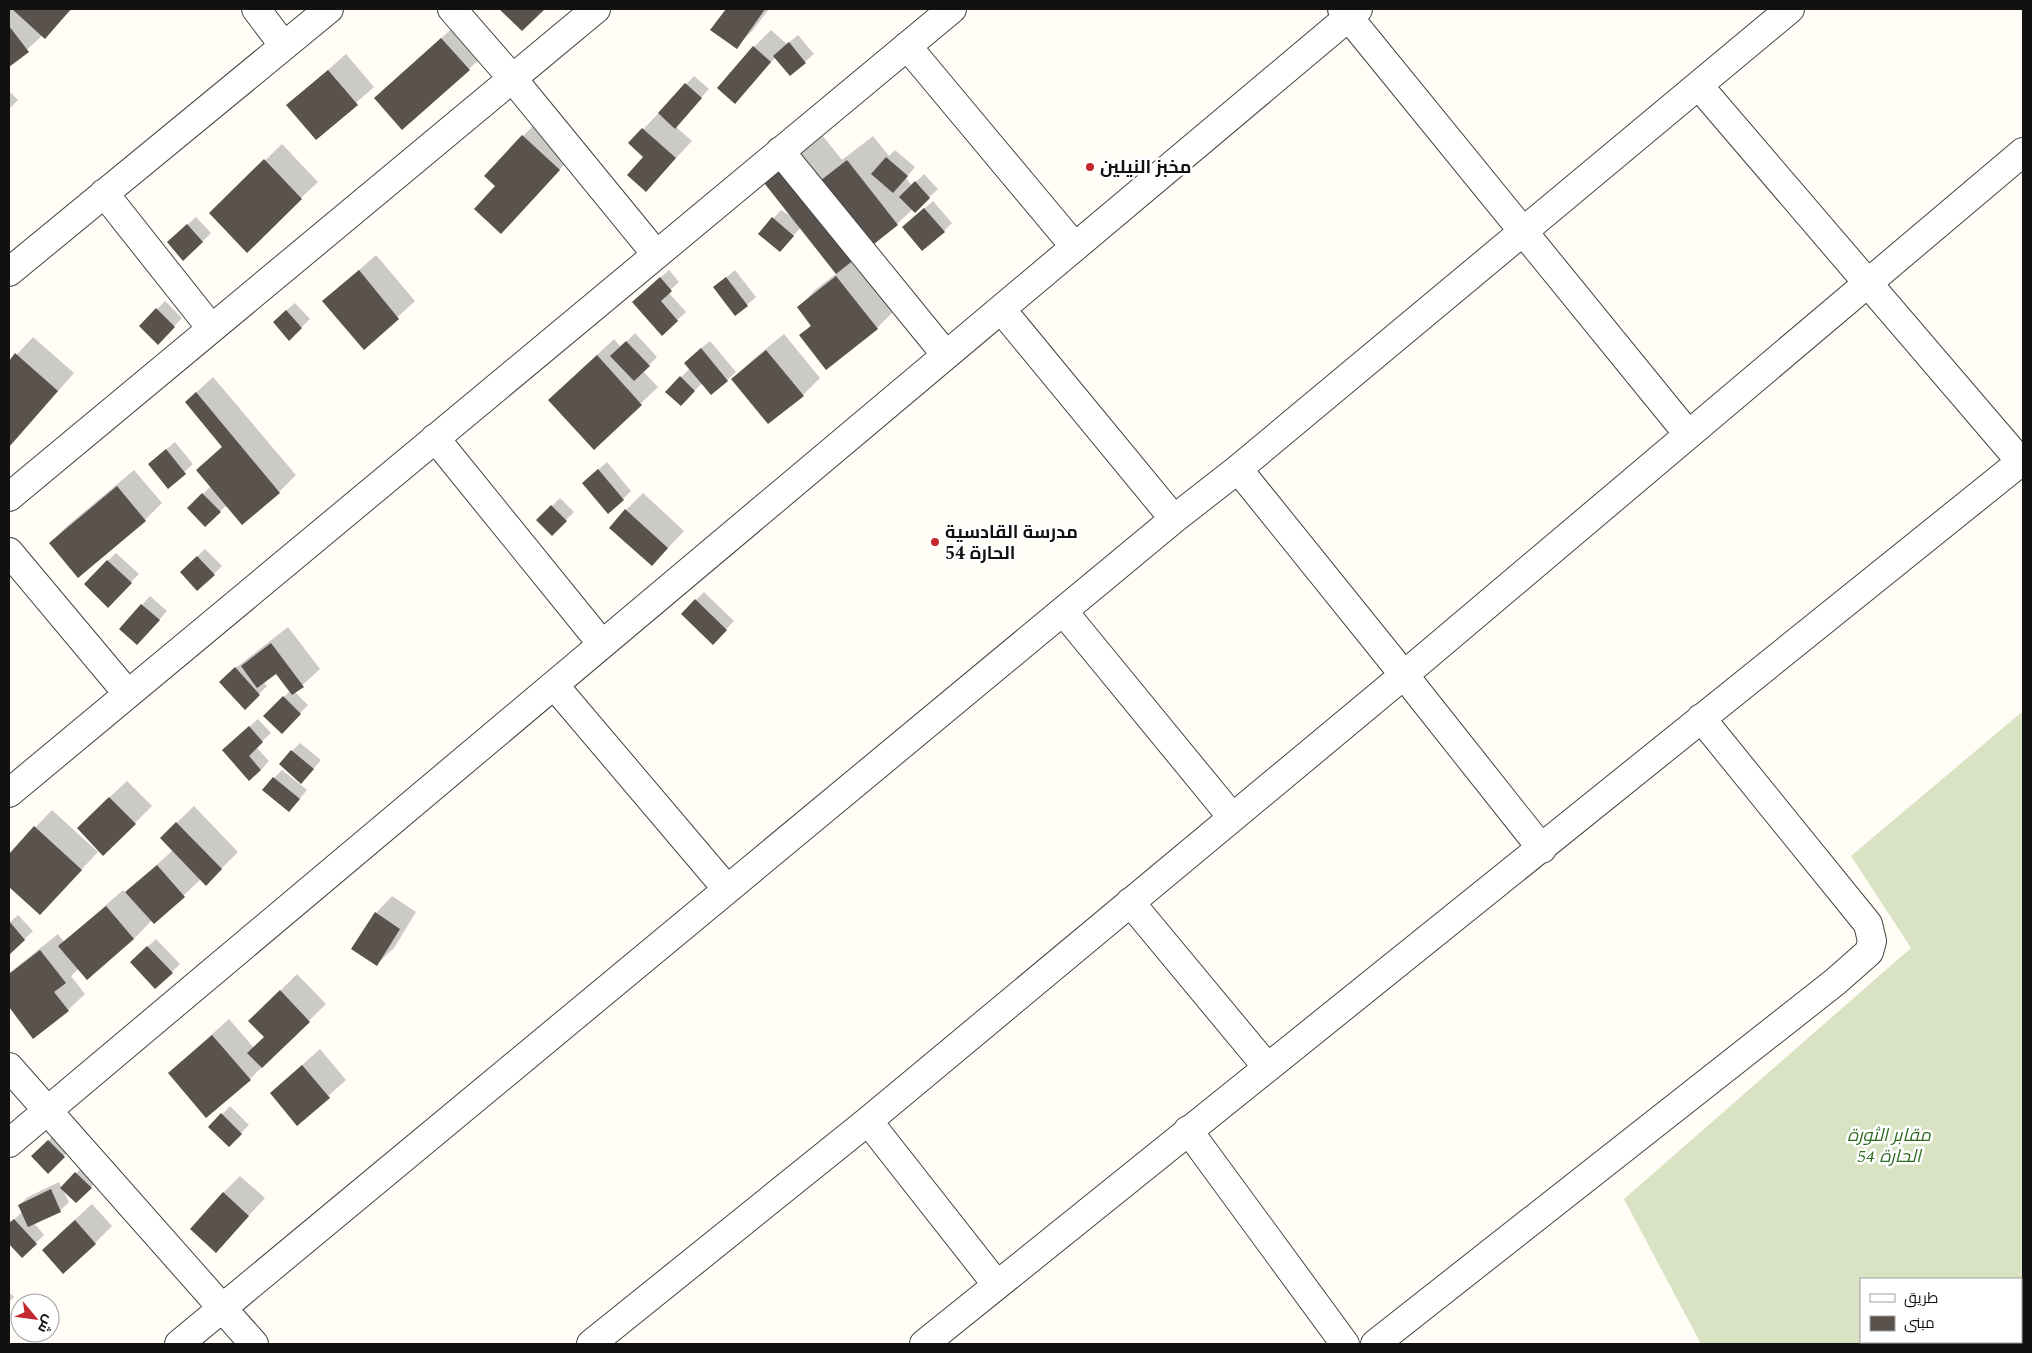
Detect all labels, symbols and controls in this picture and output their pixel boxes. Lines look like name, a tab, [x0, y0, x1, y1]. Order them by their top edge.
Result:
place label: مخبز النيلين	[1100, 154, 1191, 181]
marker: مخبز النيلين	[1084, 161, 1096, 173]
place label: مدرسة القادسية الحارة 54	[945, 519, 1078, 567]
marker: مدرسة القادسية الحارة 54	[929, 536, 941, 548]
park label: مقابر الثورة الحارة 54	[1847, 1122, 1931, 1170]
legend	[1860, 1278, 2022, 1343]
text: طريق	[1904, 1287, 1938, 1310]
north arrow	[10, 1293, 60, 1343]
text: ش	[32, 1311, 59, 1337]
text: مبنى	[1904, 1312, 1935, 1335]

